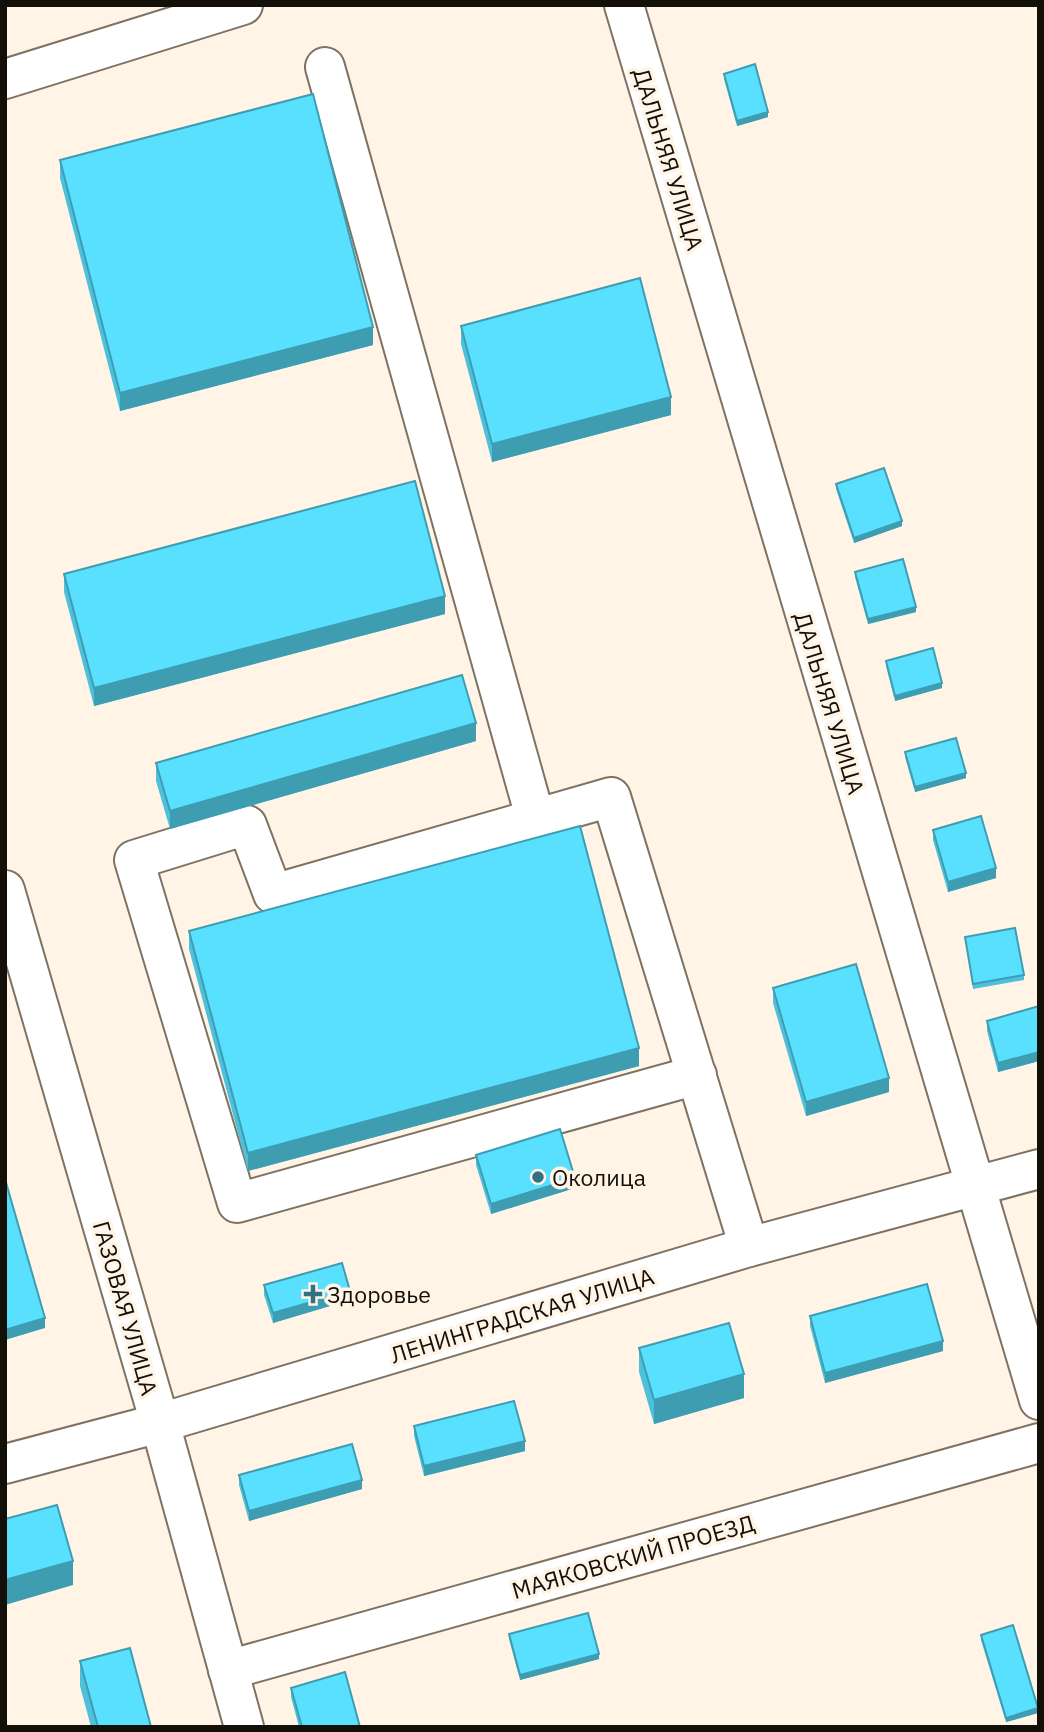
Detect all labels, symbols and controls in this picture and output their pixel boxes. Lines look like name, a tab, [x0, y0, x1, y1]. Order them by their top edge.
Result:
street label: ДАЛЬНЯЯ УЛИЦА	[627, 64, 711, 254]
street label: ДАЛЬНЯЯ УЛИЦА	[788, 608, 872, 798]
place label: Околица	[552, 1162, 646, 1192]
marker: Околица	[530, 1169, 546, 1185]
street label: ГАЗОВАЯ УЛИЦА	[87, 1217, 165, 1399]
street label: ЛЕНИНГРАДСКАЯ УЛИЦА	[387, 1261, 658, 1369]
place label: Здоровье	[327, 1279, 431, 1309]
marker: Здоровье	[305, 1286, 321, 1302]
street label: МАЯКОВСКИЙ ПРОЕЗД	[508, 1507, 758, 1605]

